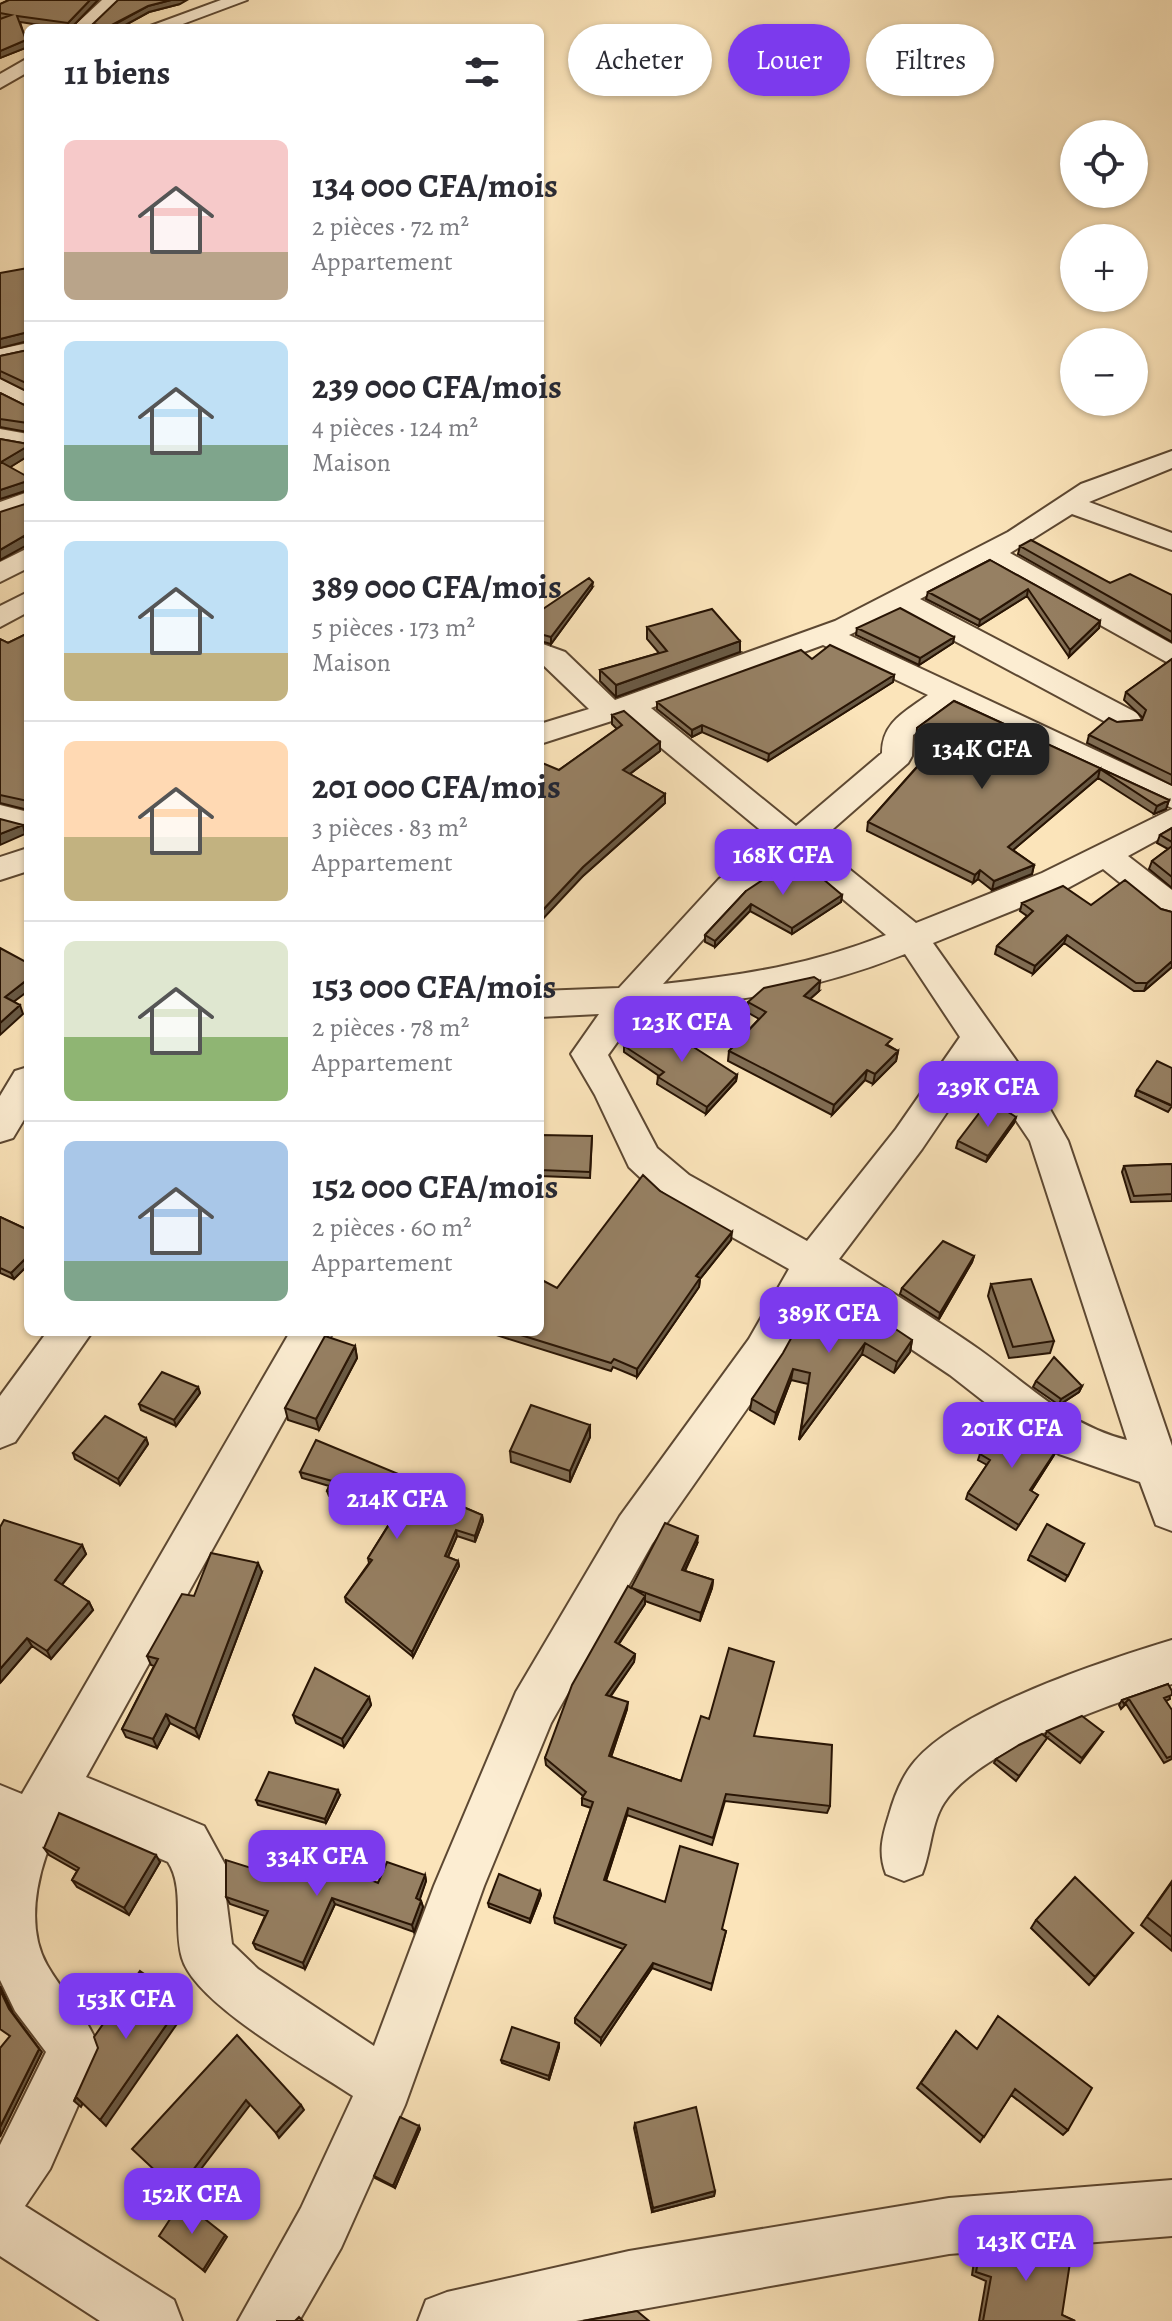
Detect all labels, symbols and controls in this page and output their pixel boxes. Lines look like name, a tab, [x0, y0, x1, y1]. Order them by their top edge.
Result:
chip: Acheter	[568, 24, 712, 96]
chip: Louer	[728, 24, 850, 96]
chip: Filtres	[866, 24, 994, 96]
text: 11 biens	[64, 49, 170, 96]
icon: filters	[460, 50, 504, 94]
map controls	[1060, 120, 1148, 416]
button: locate	[1060, 120, 1148, 208]
text: 134 000 CFA/mois	[312, 162, 558, 209]
icon: home	[128, 172, 224, 268]
text: 2 pièces · 72 m²	[312, 209, 469, 244]
button: +	[1060, 224, 1148, 312]
text: Appartement	[312, 244, 453, 279]
button: −	[1060, 328, 1148, 416]
text: 239 000 CFA/mois	[312, 363, 562, 410]
icon: home	[128, 373, 224, 469]
text: 4 pièces · 124 m²	[312, 410, 478, 445]
text: Maison	[312, 445, 391, 480]
text: 389 000 CFA/mois	[312, 563, 562, 610]
icon: home	[128, 573, 224, 669]
text: 5 pièces · 173 m²	[312, 610, 475, 645]
text: Maison	[312, 645, 391, 680]
pin: 134K CFA	[899, 723, 1065, 791]
text: 134K CFA	[932, 731, 1032, 766]
text: 201 000 CFA/mois	[312, 763, 561, 810]
icon: home	[128, 773, 224, 869]
text: 3 pièces · 83 m²	[312, 810, 468, 845]
pin: 168K CFA	[700, 829, 866, 897]
text: 168K CFA	[733, 837, 833, 872]
text: Appartement	[312, 845, 453, 880]
text: 153 000 CFA/mois	[312, 963, 556, 1010]
icon: home	[128, 973, 224, 1069]
pin: 123K CFA	[599, 996, 765, 1064]
text: 123K CFA	[632, 1004, 732, 1039]
text: 2 pièces · 78 m²	[312, 1010, 469, 1045]
text: Appartement	[312, 1045, 453, 1080]
pin: 239K CFA	[905, 1061, 1071, 1129]
text: 239K CFA	[937, 1069, 1039, 1104]
text: 152 000 CFA/mois	[312, 1163, 558, 1210]
icon: home	[128, 1173, 224, 1269]
text: 2 pièces · 60 m²	[312, 1210, 472, 1245]
text: Appartement	[312, 1245, 453, 1280]
pin: 389K CFA	[746, 1287, 912, 1355]
text: 389K CFA	[778, 1295, 880, 1330]
pin: 201K CFA	[929, 1402, 1095, 1470]
text: 201K CFA	[961, 1410, 1063, 1445]
pin: 214K CFA	[314, 1473, 480, 1541]
text: 214K CFA	[347, 1481, 447, 1516]
pin: 334K CFA	[234, 1830, 400, 1898]
text: 334K CFA	[266, 1838, 368, 1873]
pin: 153K CFA	[43, 1973, 209, 2041]
text: 153K CFA	[77, 1981, 175, 2016]
pin: 152K CFA	[109, 2168, 275, 2236]
text: 152K CFA	[142, 2176, 242, 2211]
pin: 143K CFA	[943, 2215, 1109, 2283]
text: 143K CFA	[976, 2223, 1076, 2258]

